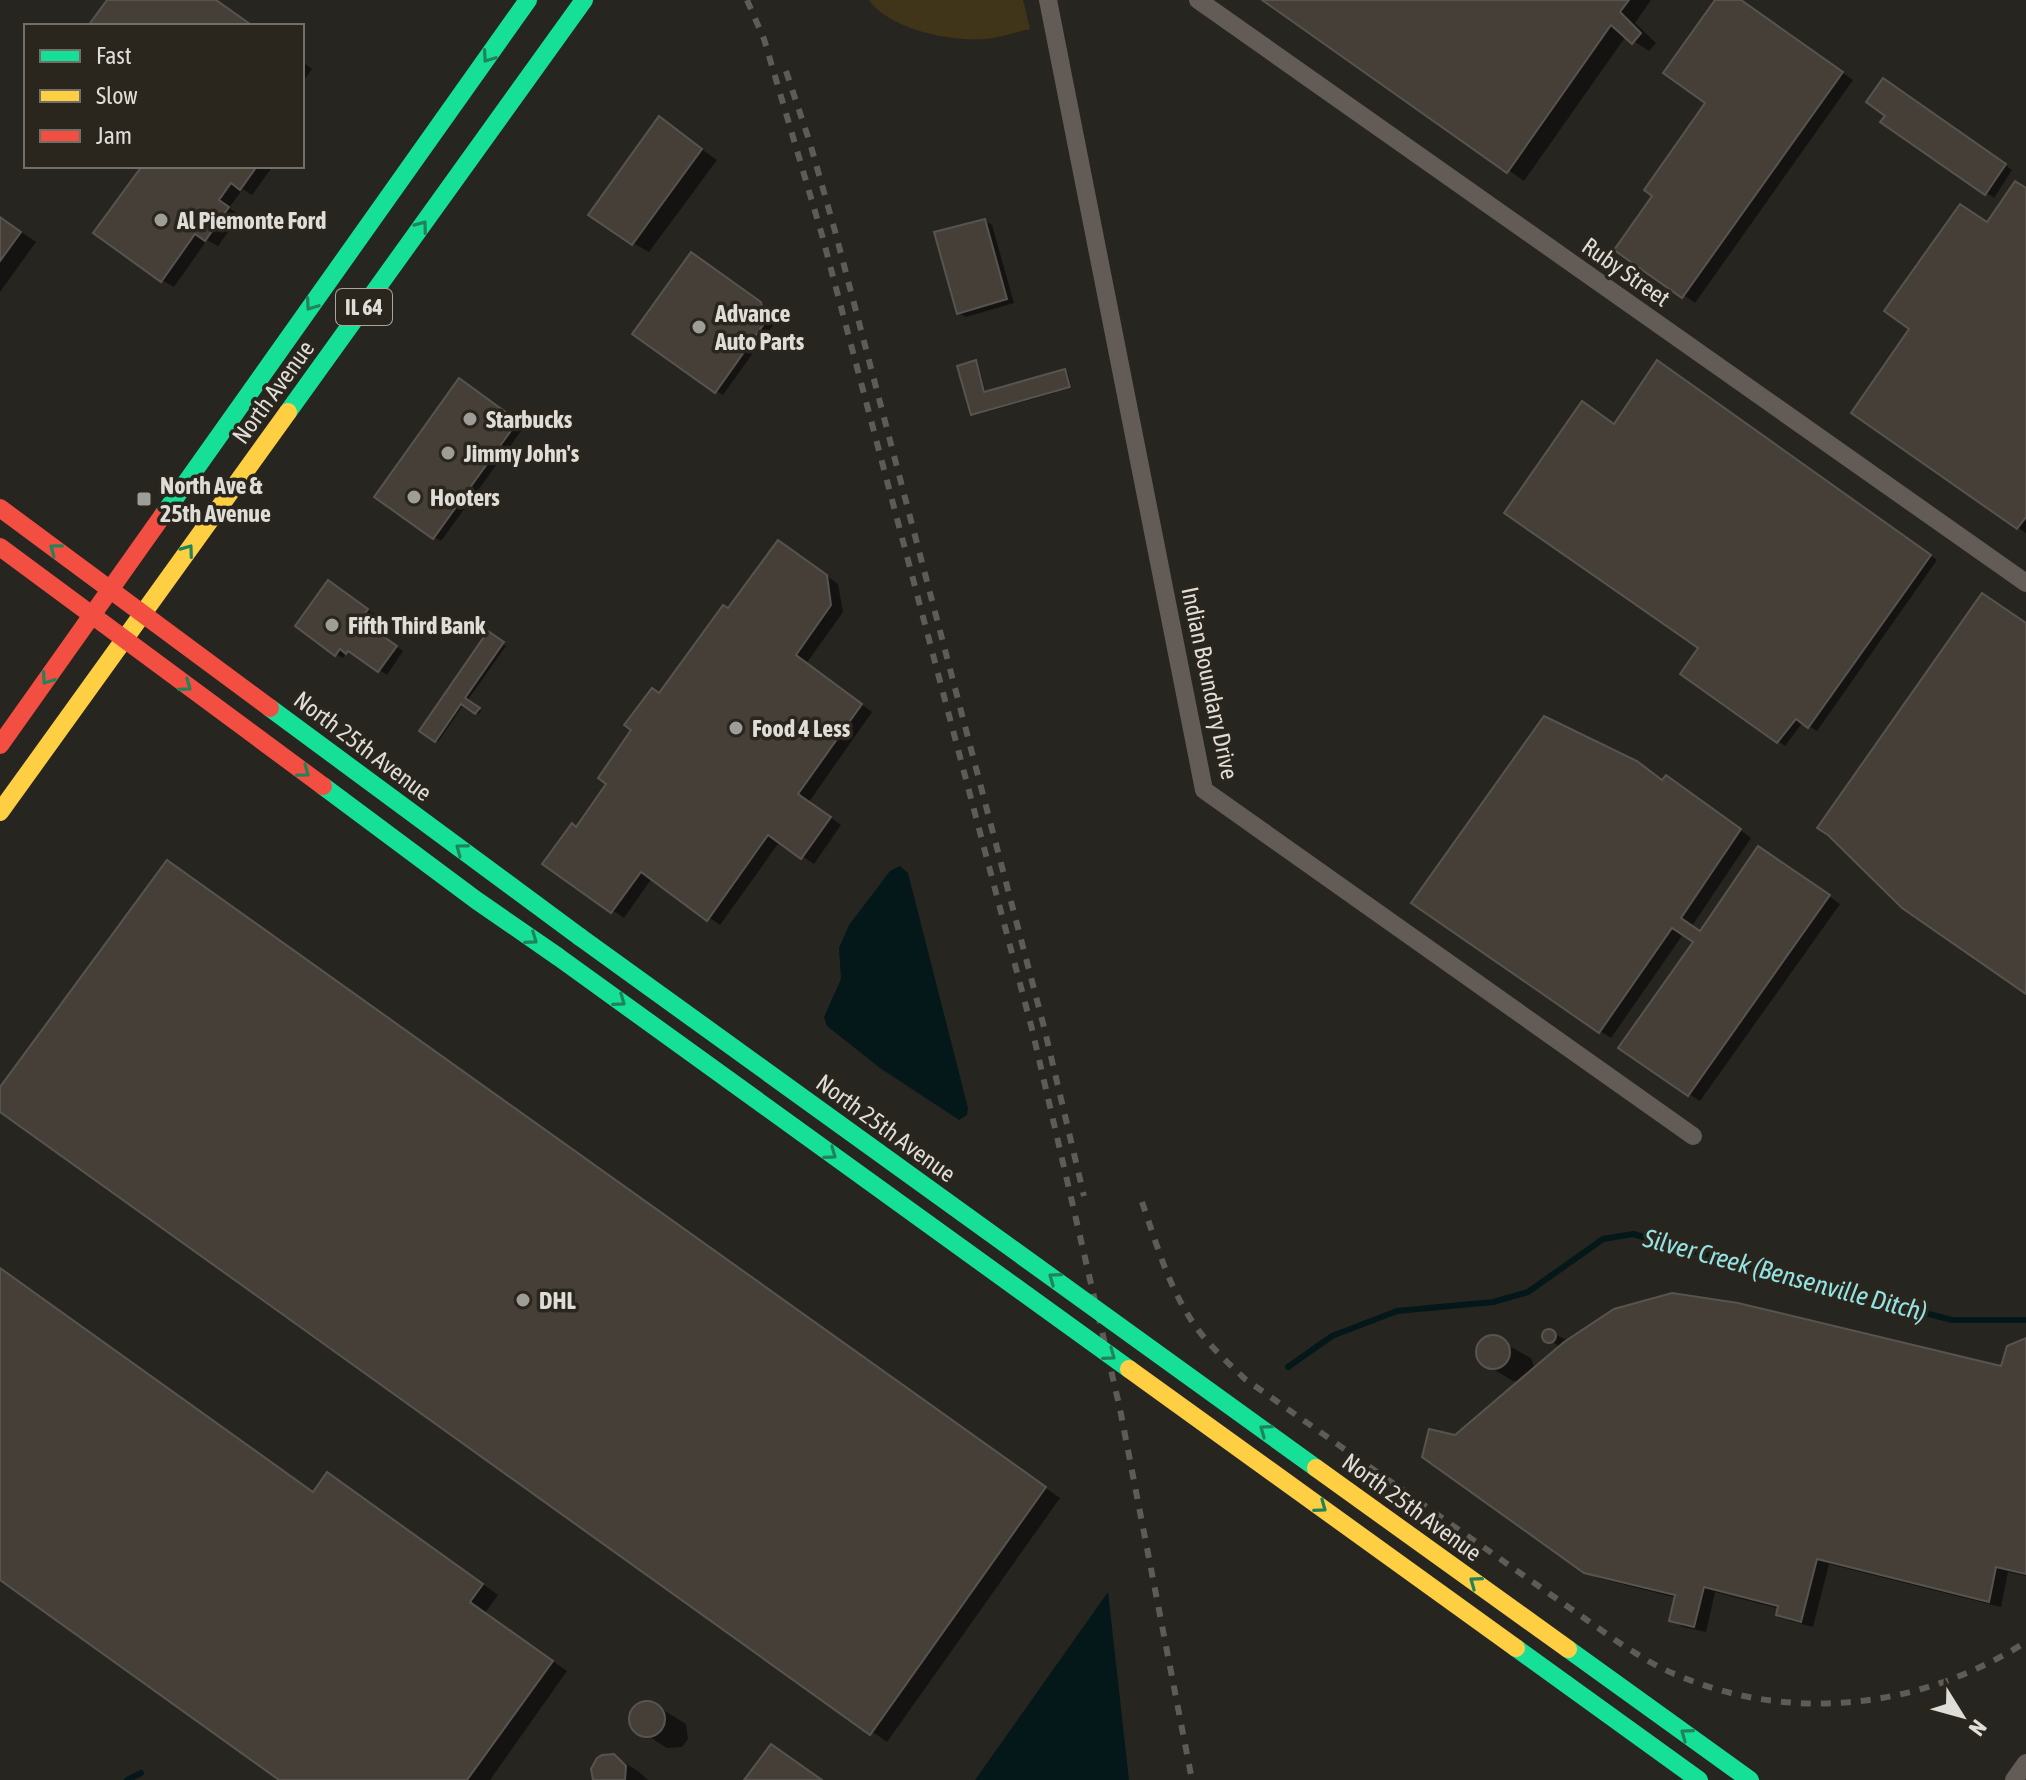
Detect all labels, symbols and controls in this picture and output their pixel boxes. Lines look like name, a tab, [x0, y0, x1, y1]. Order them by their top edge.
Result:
legend	[24, 24, 304, 168]
text: Fast	[96, 42, 132, 69]
one-way arrow	[483, 48, 498, 62]
text: Slow	[96, 82, 138, 109]
text: Jam	[96, 122, 132, 149]
place label: Al Piemonte Ford	[176, 207, 326, 234]
marker: Al Piemonte Ford	[152, 211, 170, 229]
one-way arrow	[413, 220, 427, 235]
street label: Ruby Street	[1577, 232, 1675, 312]
road number: IL 64	[336, 289, 392, 325]
one-way arrow	[306, 296, 321, 311]
place label: Advance Auto Parts	[714, 300, 805, 355]
marker: Advance Auto Parts	[690, 318, 708, 336]
street label: North Avenue	[227, 335, 319, 449]
place label: Starbucks	[486, 406, 573, 433]
marker: Starbucks	[461, 410, 479, 428]
place label: Jimmy John's	[463, 440, 580, 467]
marker: Jimmy John's	[439, 444, 457, 462]
place label: North Ave & 25th Avenue	[160, 472, 271, 527]
place label: Hooters	[430, 484, 500, 511]
marker: Hooters	[405, 488, 423, 506]
marker: North Ave & 25th Avenue	[135, 490, 153, 508]
one-way arrow	[49, 544, 64, 558]
one-way arrow	[178, 544, 192, 558]
street label: Indian Boundary Drive	[1176, 584, 1244, 782]
place label: Fifth Third Bank	[348, 612, 486, 639]
marker: Fifth Third Bank	[323, 616, 341, 634]
one-way arrow	[42, 670, 56, 685]
one-way arrow	[177, 676, 191, 690]
street label: North 25th Avenue	[289, 686, 437, 806]
place label: Food 4 Less	[752, 715, 851, 742]
marker: Food 4 Less	[727, 719, 745, 737]
one-way arrow	[295, 763, 310, 777]
one-way arrow	[455, 845, 470, 859]
one-way arrow	[524, 929, 538, 944]
one-way arrow	[611, 992, 626, 1006]
street label: North 25th Avenue	[811, 1069, 961, 1187]
one-way arrow	[822, 1144, 836, 1158]
water label: Silver Creek (Bensenville Ditch)	[1639, 1222, 1930, 1327]
one-way arrow	[1048, 1273, 1062, 1288]
place label: DHL	[539, 1287, 576, 1314]
marker: DHL	[514, 1291, 532, 1309]
one-way arrow	[1101, 1345, 1115, 1360]
one-way arrow	[1259, 1425, 1273, 1440]
street label: North 25th Avenue	[1337, 1448, 1487, 1566]
one-way arrow	[1312, 1497, 1326, 1512]
one-way arrow	[1470, 1578, 1484, 1592]
north arrow	[1922, 1676, 2002, 1756]
text: N	[1964, 1715, 1992, 1741]
one-way arrow	[1681, 1730, 1695, 1744]

